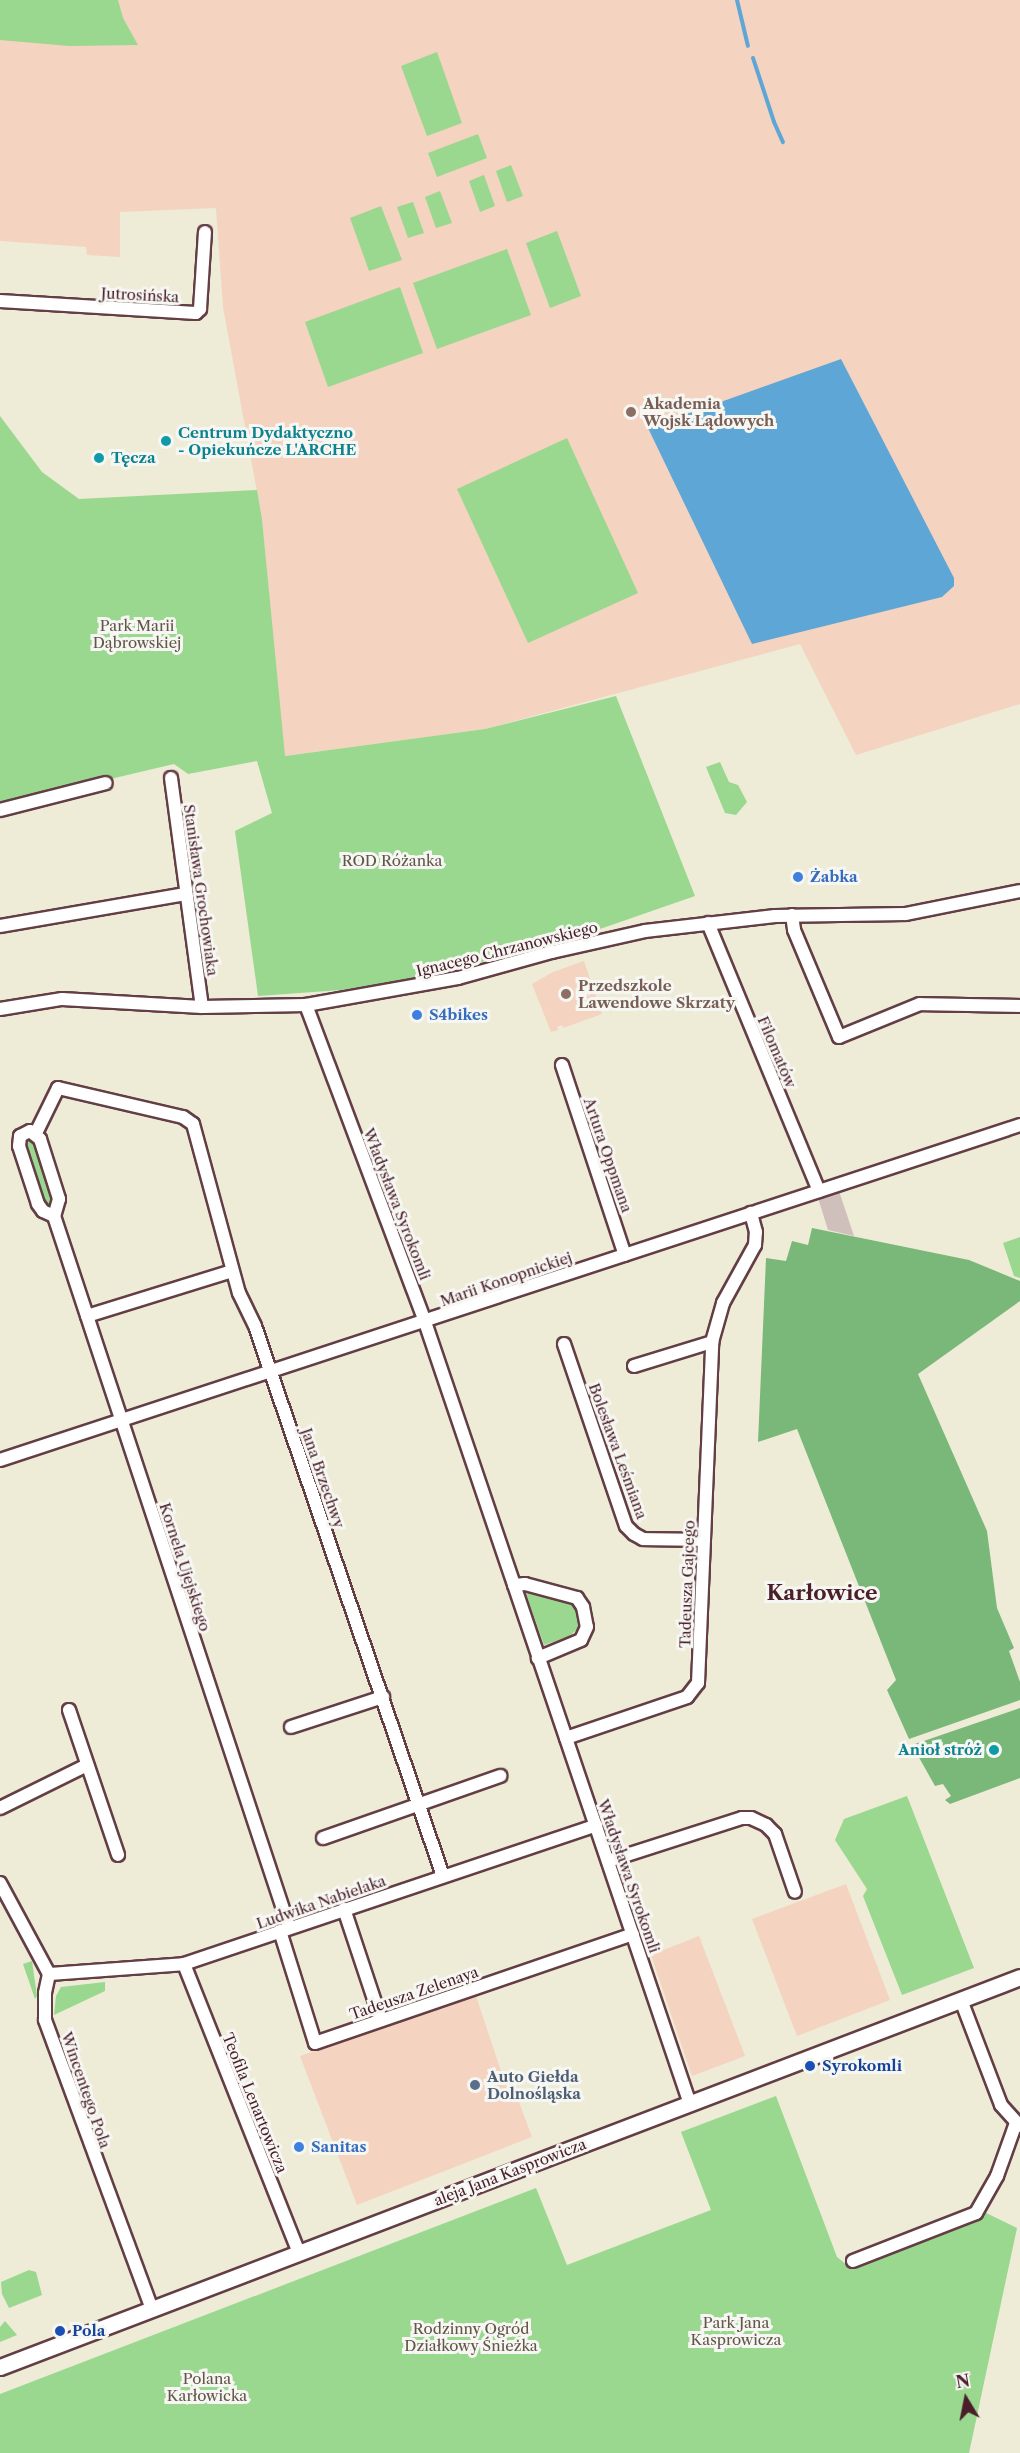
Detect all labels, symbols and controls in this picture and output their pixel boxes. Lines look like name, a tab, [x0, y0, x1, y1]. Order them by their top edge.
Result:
street label: Jutrosińska	[101, 284, 179, 306]
place label: Akademia Wojsk Lądowych	[643, 394, 775, 429]
marker: Akademia Wojsk Lądowych	[624, 405, 638, 419]
place label: Centrum Dydaktyczno - Opiekuńcze L'ARCHE	[178, 423, 356, 458]
marker: Centrum Dydaktyczno - Opiekuńcze L'ARCHE	[159, 434, 173, 448]
place label: Tęcza	[111, 449, 156, 467]
marker: Tęcza	[92, 451, 106, 465]
park label: Park Marii Dąbrowskiej	[93, 616, 181, 651]
street label: Stanisława Grochowiaka	[180, 803, 222, 977]
park label: ROD Różanka	[342, 852, 442, 870]
place label: Żabka	[810, 868, 858, 886]
marker: Żabka	[791, 870, 805, 884]
street label: Ignacego Chrzanowskiego	[414, 918, 600, 980]
place label: Przedszkole Lawendowe Skrzaty	[578, 976, 735, 1011]
marker: Przedszkole Lawendowe Skrzaty	[559, 987, 573, 1001]
place label: S4bikes	[429, 1006, 488, 1024]
marker: S4bikes	[410, 1008, 424, 1022]
street label: Filomatów	[754, 1013, 800, 1091]
street label: Artura Oppmana	[580, 1095, 636, 1215]
street label: Władysława Syrokomli	[360, 1125, 434, 1283]
street label: Marii Konopnickiej	[438, 1248, 574, 1310]
street label: Bolesława Leśmiana	[585, 1380, 651, 1522]
street label: Jana Brzechwy	[297, 1426, 349, 1530]
street label: Kornela Ujejskiego	[156, 1500, 214, 1634]
street label: Tadeusza Gajcego	[676, 1520, 698, 1648]
district label: Karłowice	[766, 1580, 878, 1606]
place label: Anioł stróż	[898, 1741, 982, 1759]
marker: Anioł stróż	[987, 1743, 1001, 1757]
street label: Władysława Syrokomli	[594, 1797, 664, 1955]
street label: Ludwika Nabielaka	[254, 1871, 388, 1933]
street label: Tadeusza Zelenaya	[347, 1963, 481, 2023]
street label: Wincentego Pola	[58, 2029, 114, 2151]
street label: Teofila Lenartowicza	[219, 2030, 291, 2176]
place label: Syrokomli	[822, 2057, 902, 2075]
marker: Syrokomli	[803, 2059, 817, 2073]
place label: Auto Giełda Dolnośląska	[487, 2067, 581, 2102]
marker: Auto Giełda Dolnośląska	[468, 2078, 482, 2092]
street label: aleja Jana Kasprowicza	[431, 2135, 589, 2209]
place label: Sanitas	[311, 2138, 367, 2156]
marker: Sanitas	[292, 2140, 306, 2154]
park label: Park Jana Kasprowicza	[691, 2313, 781, 2348]
park label: Rodzinny Ogród Działkowy Śnieżka	[404, 2319, 538, 2354]
place label: Pola	[72, 2322, 105, 2340]
marker: Pola	[53, 2324, 67, 2338]
park label: Polana Karłowicka	[167, 2369, 247, 2404]
north arrow	[936, 2369, 996, 2429]
text: N	[954, 2370, 971, 2392]

